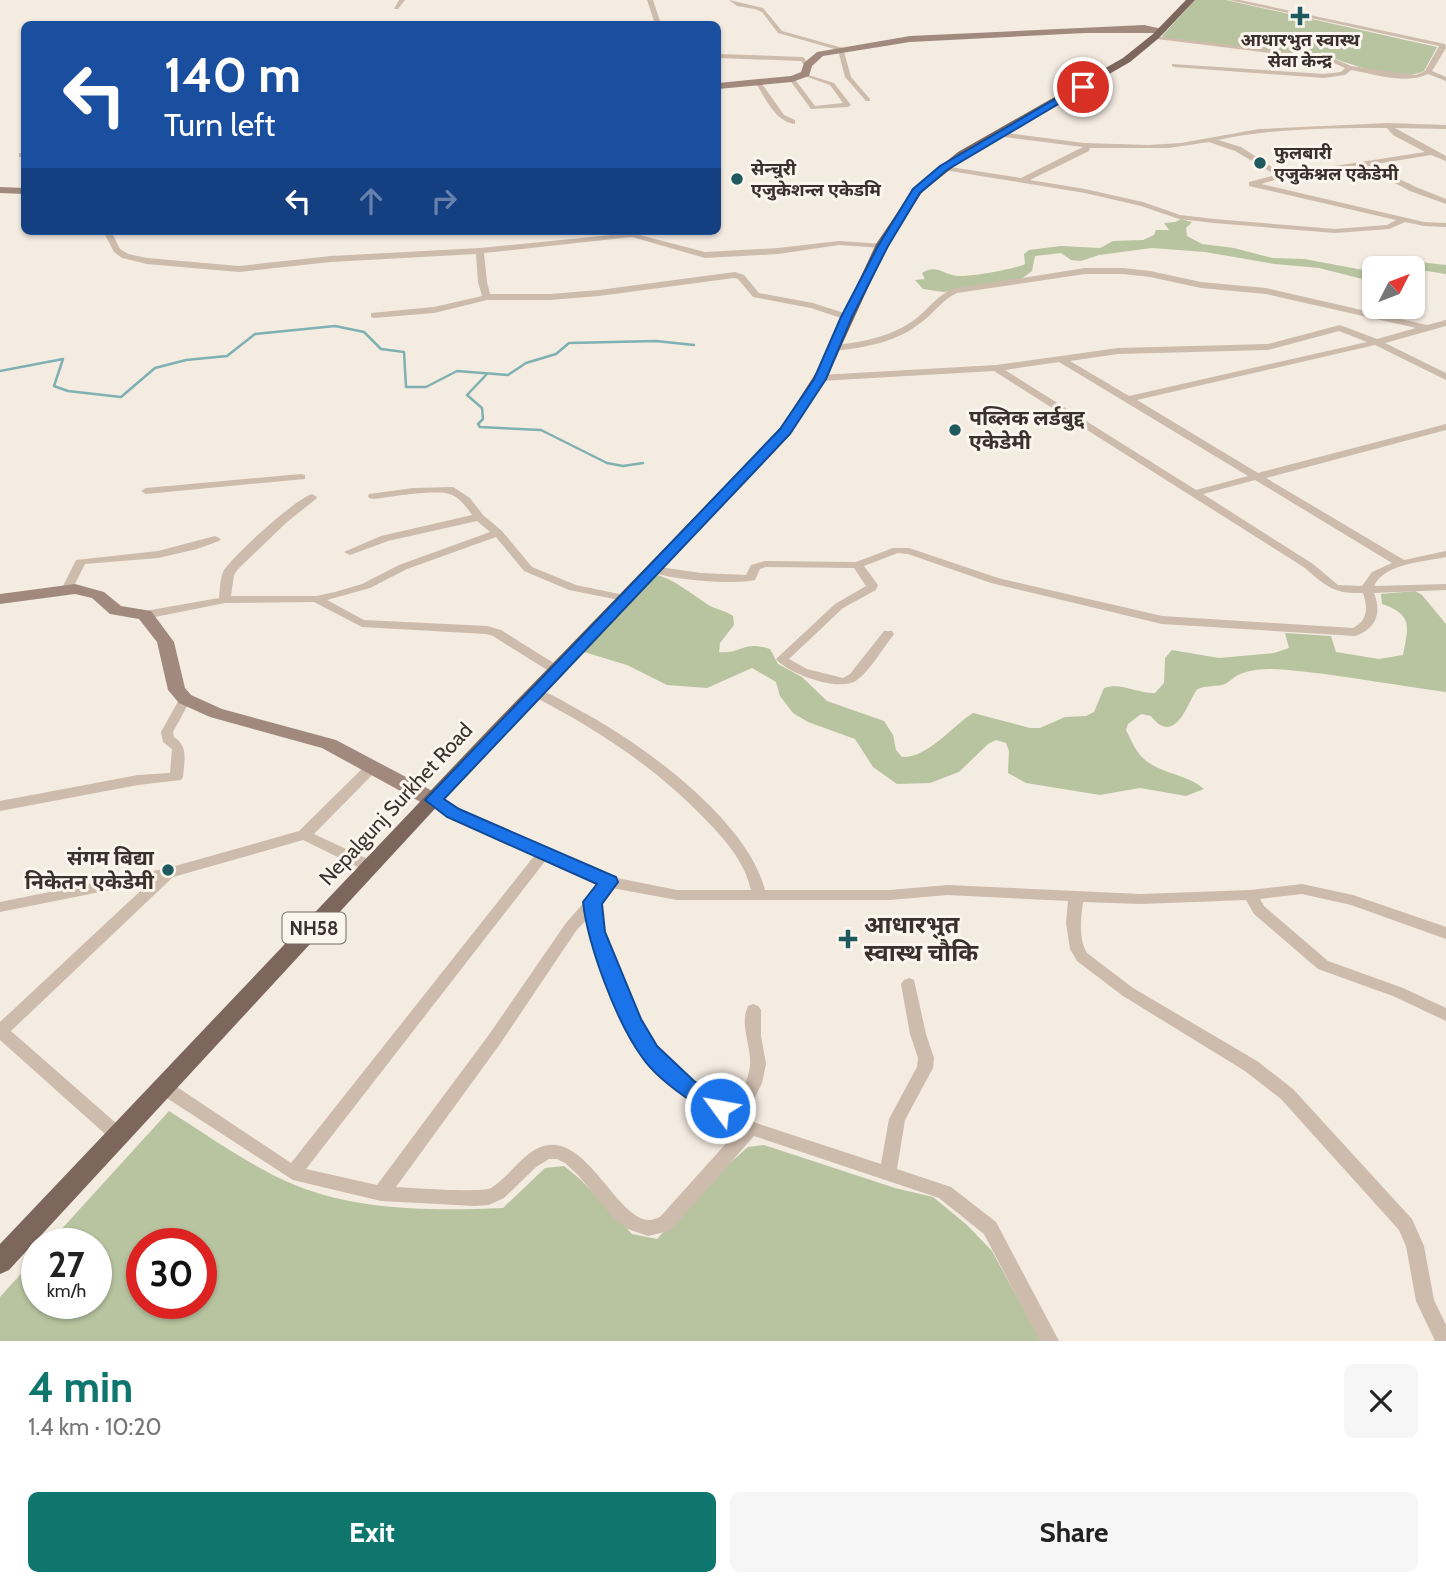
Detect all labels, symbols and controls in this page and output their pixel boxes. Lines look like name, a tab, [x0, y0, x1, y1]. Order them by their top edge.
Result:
marker: आधारभुत स्वास्थ सेवा केन्द्र	[1290, 6, 1310, 26]
place label: आधारभुत स्वास्थ सेवा केन्द्र	[1240, 29, 1361, 72]
text: 140 m	[164, 45, 301, 104]
icon: left	[49, 49, 140, 140]
pin	[1053, 57, 1113, 117]
icon: arrive	[1064, 68, 1102, 106]
text: Turn left	[164, 105, 275, 144]
place label: फुलबारी एजुकेश्नल एकेडेमी	[1274, 142, 1399, 185]
marker: फुलबारी एजुकेश्नल एकेडेमी	[1252, 155, 1268, 171]
place label: सेन्चुरी एजुकेशन्ल एकेडमि	[751, 158, 881, 201]
marker: सेन्चुरी एजुकेशन्ल एकेडमि	[729, 171, 745, 187]
icon: left	[279, 182, 317, 220]
icon: ahead	[352, 182, 390, 220]
icon: right	[425, 182, 463, 220]
north arrow	[1362, 256, 1424, 318]
map controls	[1362, 256, 1425, 319]
place label: पब्लिक लर्डबुद्द एकेडेमी	[969, 405, 1086, 454]
marker: पब्लिक लर्डबुद्द एकेडेमी	[947, 422, 963, 438]
street label: Nepalgunj Surkhet Road	[314, 717, 478, 891]
place label: संगम बिद्या निकेतन एकेडेमी	[25, 845, 155, 894]
marker: संगम बिद्या निकेतन एकेडेमी	[160, 862, 176, 878]
place label: आधारभुत स्वास्थ चौकि	[864, 910, 979, 967]
road number: NH58	[282, 912, 346, 944]
marker: आधारभुत स्वास्थ चौकि	[838, 929, 858, 949]
position arrow	[683, 1071, 757, 1145]
speed limit sign: 30	[126, 1228, 217, 1319]
text: 27	[48, 1243, 85, 1286]
text: km/h	[47, 1280, 86, 1302]
text: 4 min	[28, 1361, 133, 1413]
button: close	[1344, 1364, 1418, 1438]
text: 1.4 km · 10:20	[28, 1413, 162, 1441]
button: Exit	[28, 1492, 716, 1572]
button: Share	[730, 1492, 1418, 1572]

